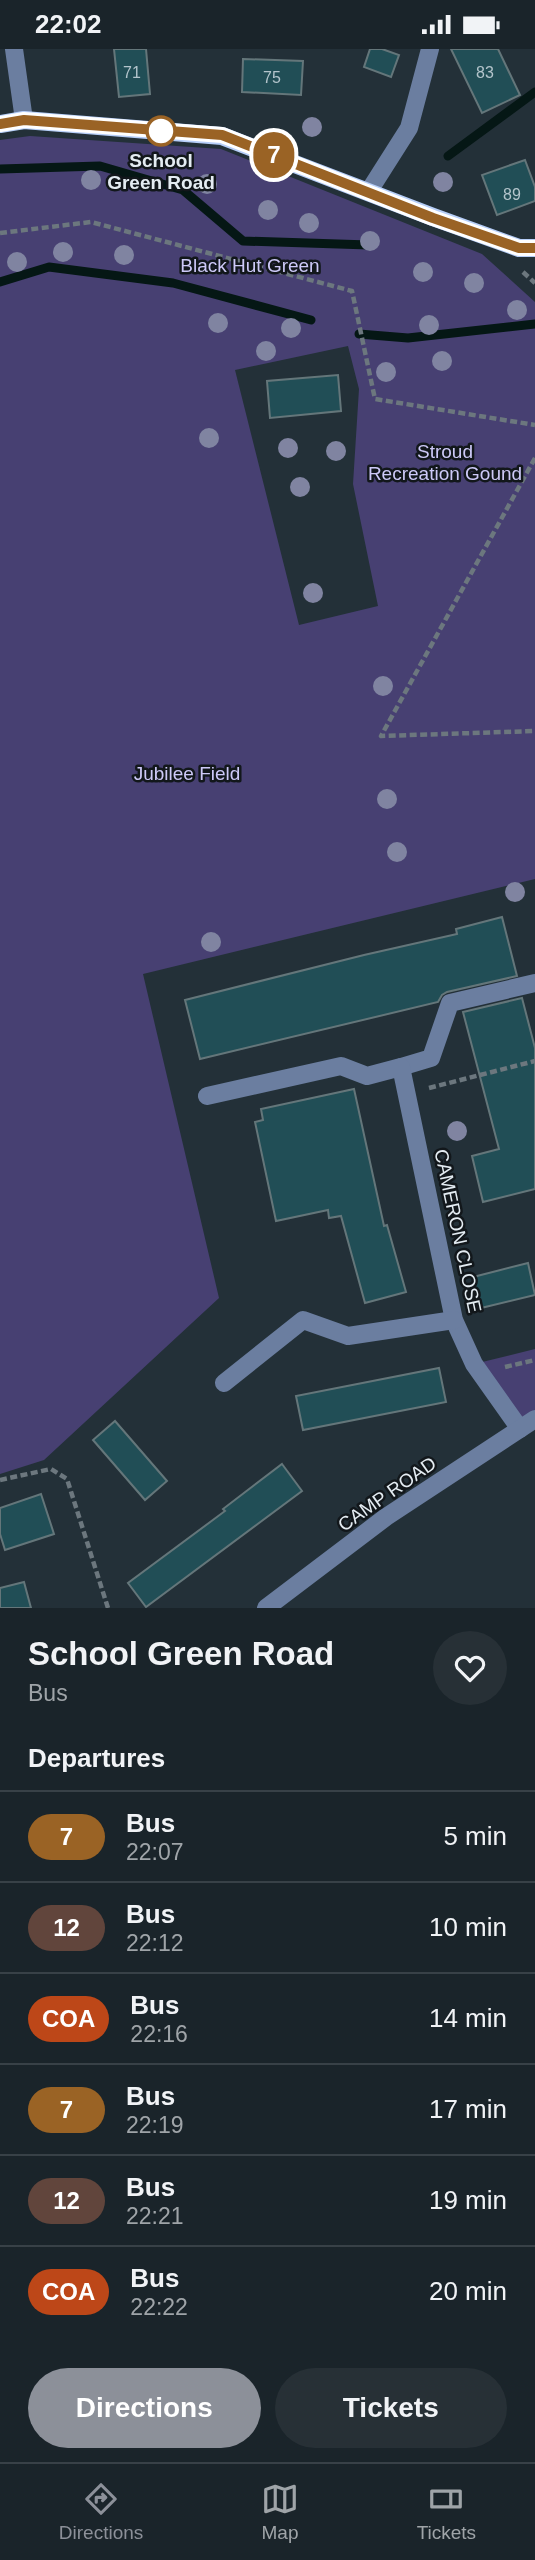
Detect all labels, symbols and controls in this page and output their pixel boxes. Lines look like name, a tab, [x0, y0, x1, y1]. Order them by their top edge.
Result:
text: 22:02	[35, 9, 102, 39]
house number: 71	[123, 64, 141, 81]
house number: 83	[476, 64, 494, 81]
house number: 75	[263, 69, 281, 86]
marker: School Green Road	[146, 116, 176, 146]
line badge: 7	[251, 132, 297, 178]
text: 7	[267, 141, 281, 168]
place label: School Green Road	[107, 150, 215, 193]
house number: 89	[503, 186, 521, 203]
park label: Black Hut Green	[180, 255, 320, 276]
park label: Stroud Recreation Gound	[368, 441, 522, 484]
park label: Jubilee Field	[134, 763, 240, 784]
street label: CAMERON CLOSE	[430, 1147, 486, 1315]
street label: CAMP ROAD	[334, 1452, 440, 1536]
button: heart	[433, 1631, 507, 1705]
text: School Green Road	[28, 1635, 334, 1672]
text: Bus	[28, 1680, 68, 1706]
text: Departures	[28, 1743, 165, 1773]
text: Bus	[126, 1808, 175, 1838]
text: 5 min	[443, 1821, 507, 1851]
text: 7	[60, 1823, 73, 1850]
text: 22:07	[126, 1839, 184, 1865]
text: Bus	[126, 1899, 175, 1929]
text: 10 min	[429, 1912, 507, 1942]
text: 12	[53, 1914, 80, 1941]
text: 22:12	[126, 1930, 184, 1956]
text: Bus	[130, 1990, 179, 2020]
text: 14 min	[429, 2003, 507, 2033]
text: COA	[42, 2005, 95, 2032]
text: 22:16	[130, 2021, 188, 2047]
text: Bus	[126, 2081, 175, 2111]
text: 17 min	[429, 2094, 507, 2124]
text: 7	[60, 2096, 73, 2123]
text: 22:19	[126, 2112, 184, 2138]
text: Bus	[126, 2172, 175, 2202]
text: 19 min	[429, 2185, 507, 2215]
text: 12	[53, 2187, 80, 2214]
text: 22:21	[126, 2203, 184, 2229]
text: Bus	[130, 2263, 179, 2293]
text: 20 min	[429, 2276, 507, 2306]
text: COA	[42, 2278, 95, 2305]
text: 22:22	[130, 2294, 188, 2320]
button: Directions	[28, 2368, 261, 2448]
button: Tickets	[275, 2368, 507, 2448]
tab: Directions	[59, 2480, 143, 2544]
tab: Map	[261, 2480, 299, 2544]
tab: Tickets	[417, 2480, 476, 2544]

